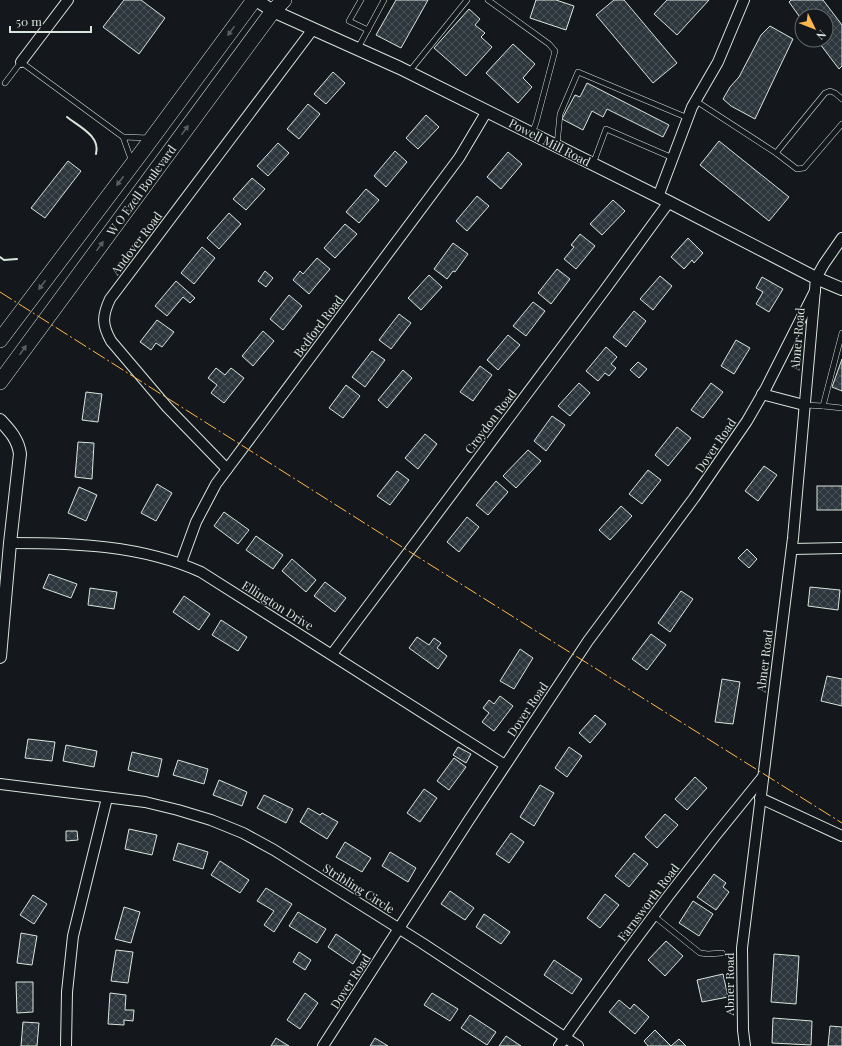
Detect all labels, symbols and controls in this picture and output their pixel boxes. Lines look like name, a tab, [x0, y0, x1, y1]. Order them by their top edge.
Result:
scale bar	[10, 8, 91, 34]
north arrow	[794, 8, 834, 48]
text: 50 m	[16, 13, 42, 29]
one-way arrow	[226, 26, 235, 37]
text: N	[813, 27, 830, 43]
street label: Powell Mill Road	[506, 115, 594, 169]
one-way arrow	[181, 124, 190, 135]
street label: W O Ezell Boulevard	[102, 141, 179, 239]
one-way arrow	[116, 176, 124, 186]
street label: Andover Road	[106, 208, 165, 279]
one-way arrow	[96, 240, 104, 251]
one-way arrow	[37, 279, 46, 290]
street label: Bedford Road	[290, 292, 346, 360]
street label: Abner Road	[786, 307, 808, 372]
one-way arrow	[19, 345, 27, 356]
street label: Croydon Road	[461, 386, 520, 456]
street label: Dover Road	[691, 415, 739, 475]
street label: Ellington Drive	[239, 577, 317, 633]
street label: Abner Road	[752, 629, 776, 694]
street label: Dover Road	[503, 679, 551, 739]
street label: Stribling Circle	[320, 860, 398, 916]
street label: Farnsworth Road	[614, 860, 682, 944]
street label: Dover Road	[326, 950, 374, 1012]
street label: Abner Road	[721, 953, 737, 1016]

